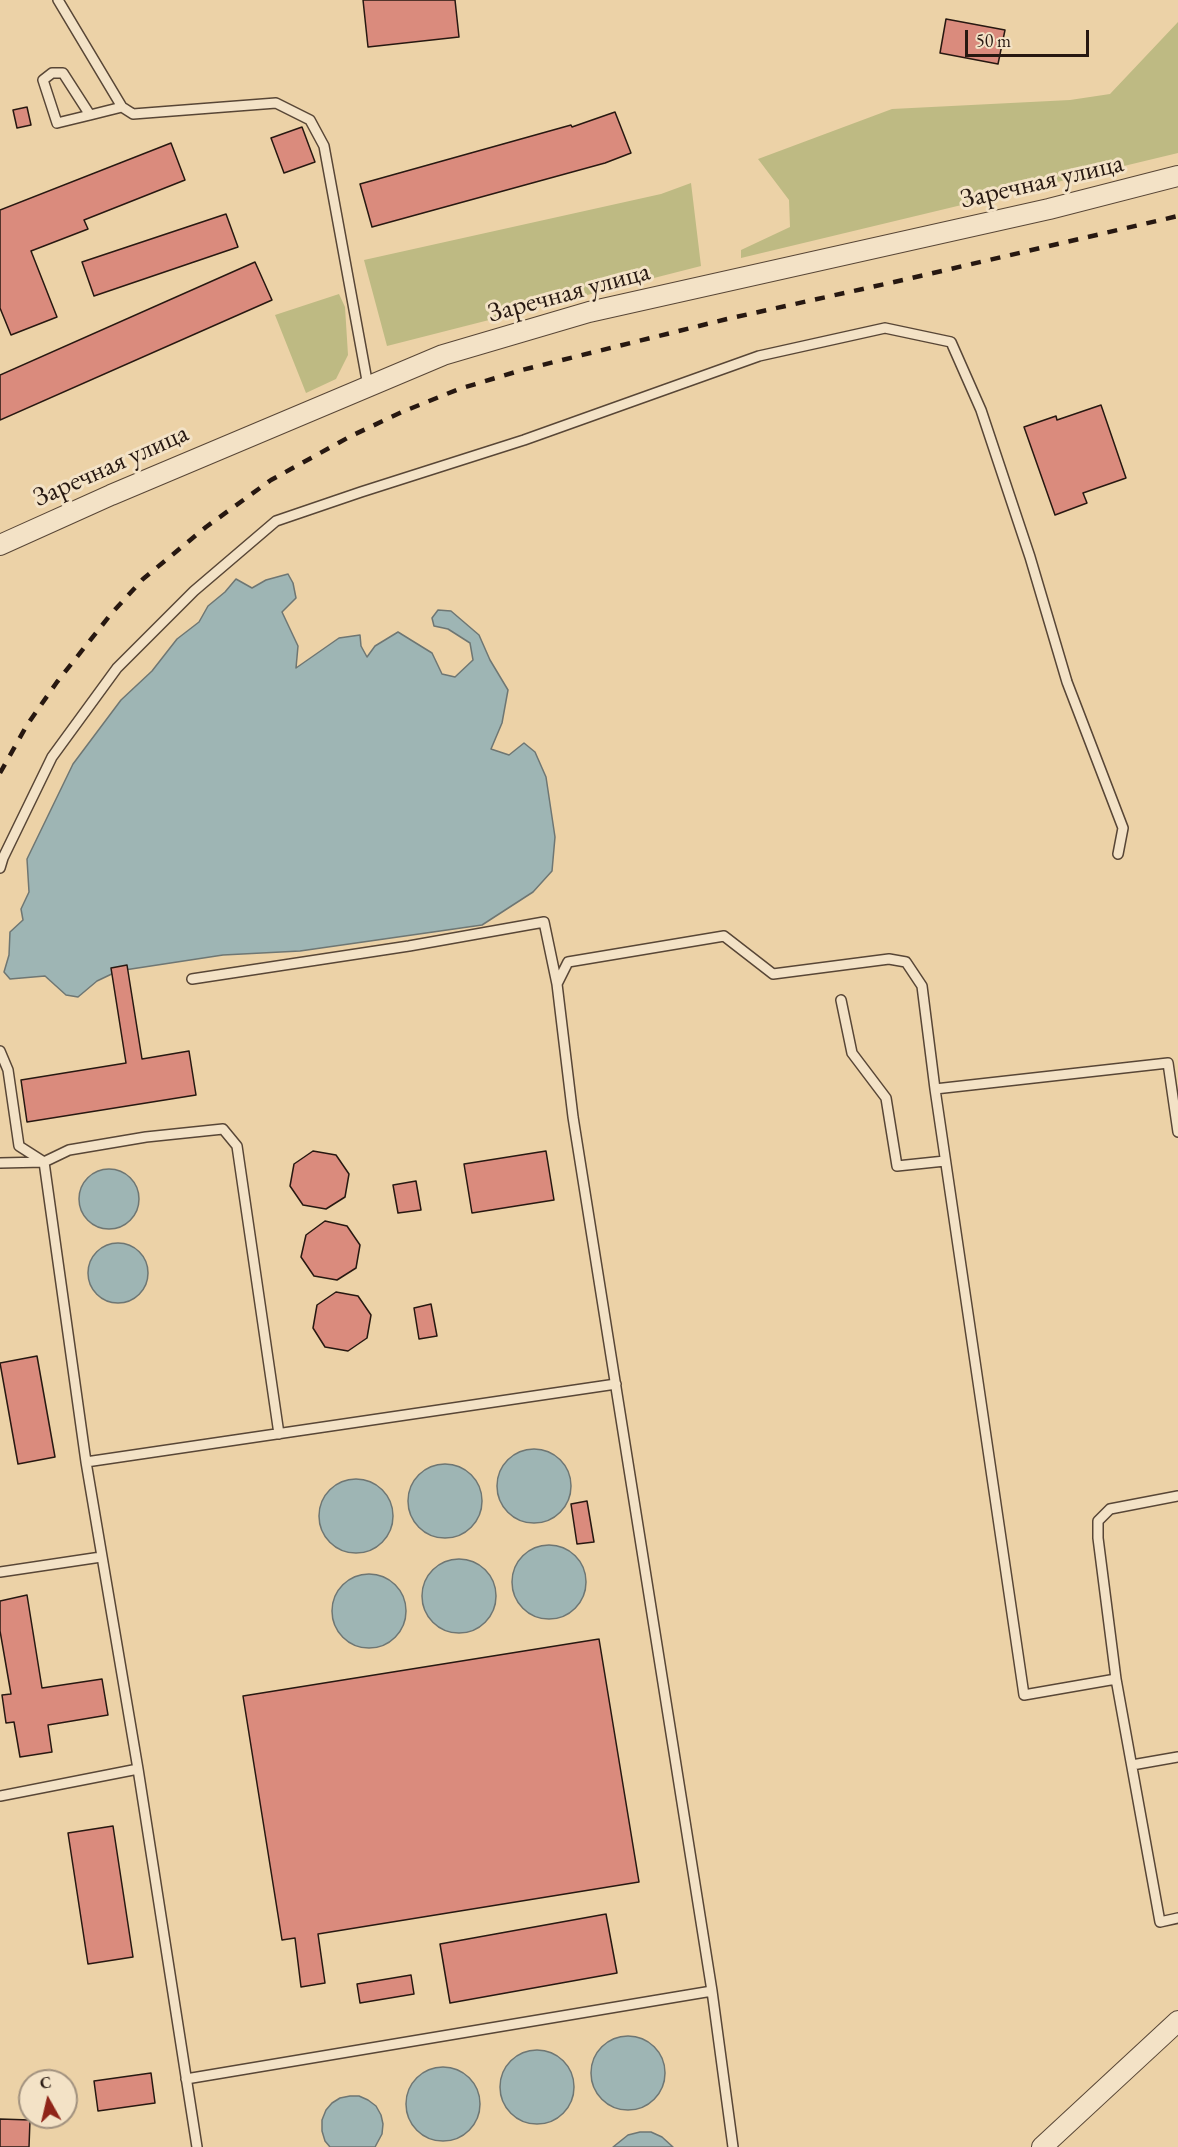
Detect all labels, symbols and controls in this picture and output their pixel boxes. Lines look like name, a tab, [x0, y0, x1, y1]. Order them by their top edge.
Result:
scale bar	[968, 18, 1092, 56]
text: 50 m	[976, 29, 1011, 52]
street label: Заречная улица	[957, 147, 1127, 217]
street label: Заречная улица	[484, 256, 654, 330]
street label: Заречная улица	[28, 417, 194, 515]
north arrow	[18, 2069, 78, 2129]
text: С	[39, 2071, 53, 2094]

